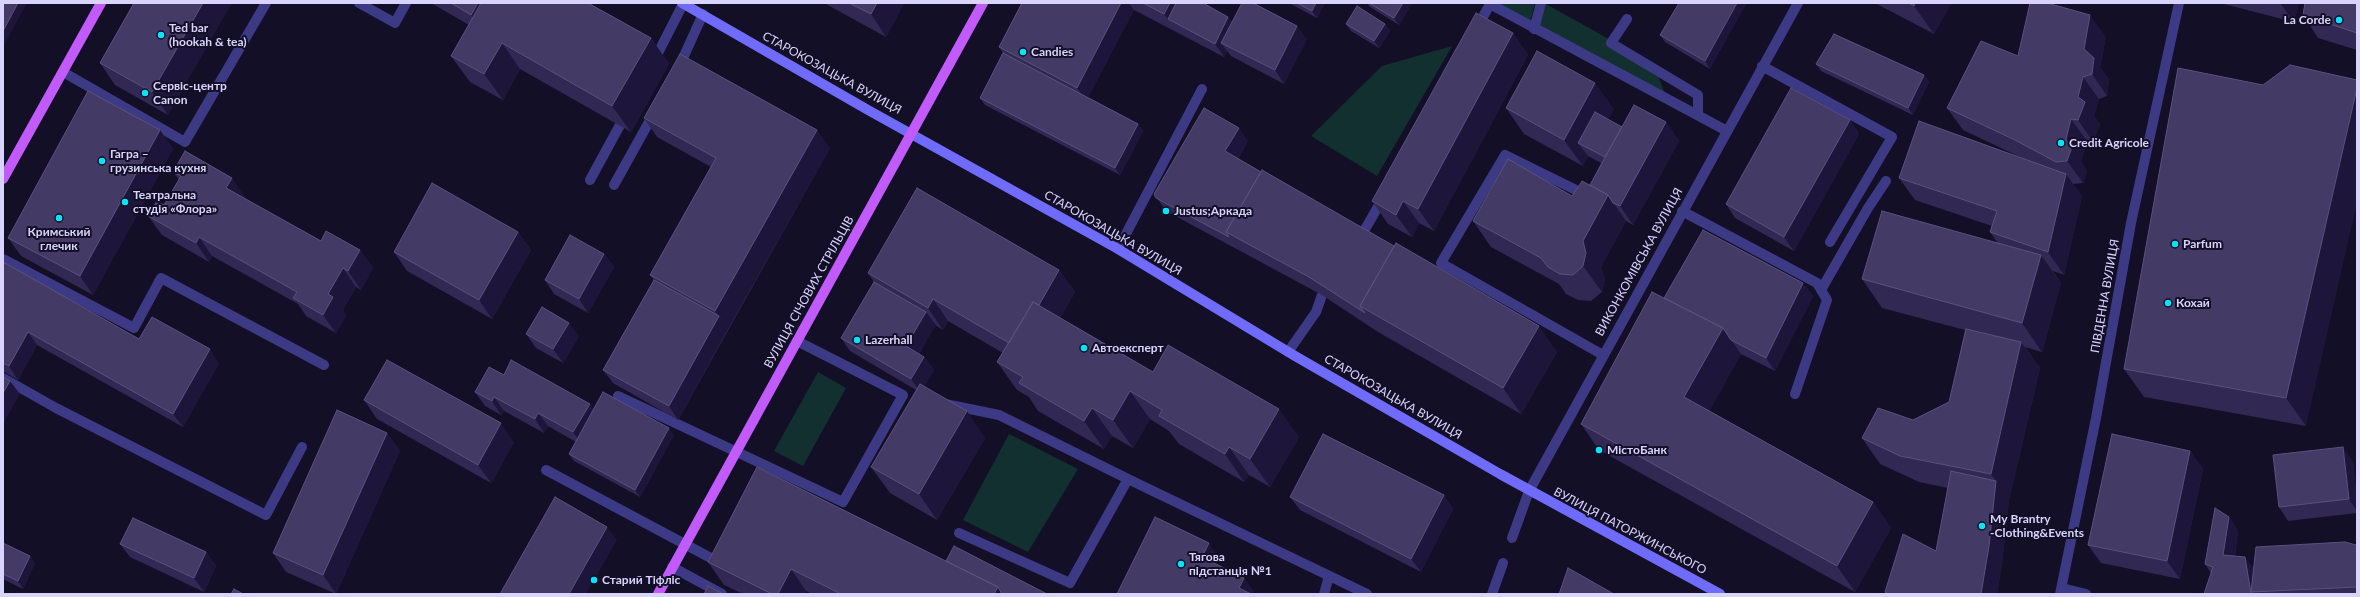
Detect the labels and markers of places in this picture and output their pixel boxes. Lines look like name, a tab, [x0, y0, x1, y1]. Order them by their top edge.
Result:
place label: La Corde	[2284, 13, 2331, 27]
marker: La Corde	[2334, 15, 2344, 25]
place label: Ted bar (hookah & tea)	[169, 21, 247, 49]
marker: Ted bar (hookah & tea)	[156, 30, 166, 40]
place label: Candies	[1031, 45, 1073, 59]
marker: Candies	[1018, 47, 1028, 57]
place label: Сервіс-центр Canon	[153, 79, 227, 107]
marker: Сервіс-центр Canon	[140, 88, 150, 98]
place label: Credit Agricole	[2069, 136, 2149, 150]
marker: Credit Agricole	[2056, 138, 2066, 148]
place label: Гагра – грузинська кухня	[110, 147, 206, 175]
marker: Гагра – грузинська кухня	[97, 156, 107, 166]
place label: Театральна студія «Флора»	[133, 188, 217, 216]
marker: Театральна студія «Флора»	[120, 197, 130, 207]
place label: Justus;Аркада	[1174, 204, 1252, 218]
marker: Justus;Аркада	[1161, 206, 1171, 216]
marker: Кримський глечик	[54, 213, 64, 223]
place label: Кримський глечик	[28, 225, 90, 253]
place label: Parfum	[2183, 237, 2222, 251]
marker: Parfum	[2170, 239, 2180, 249]
place label: Кохай	[2176, 296, 2210, 310]
marker: Кохай	[2163, 298, 2173, 308]
place label: Lazerhall	[865, 333, 912, 347]
marker: Lazerhall	[852, 335, 862, 345]
place label: Автоексперт	[1092, 341, 1164, 355]
marker: Автоексперт	[1079, 343, 1089, 353]
place label: МістоБанк	[1607, 443, 1667, 457]
marker: МістоБанк	[1594, 445, 1604, 455]
place label: My Brantry -Clothing&Events	[1990, 512, 2084, 540]
marker: My Brantry -Clothing&Events	[1977, 521, 1987, 531]
place label: Тягова підстанція №1	[1189, 550, 1272, 578]
marker: Тягова підстанція №1	[1176, 559, 1186, 569]
place label: Старий Тіфліс	[602, 573, 680, 587]
marker: Старий Тіфліс	[589, 575, 599, 585]

